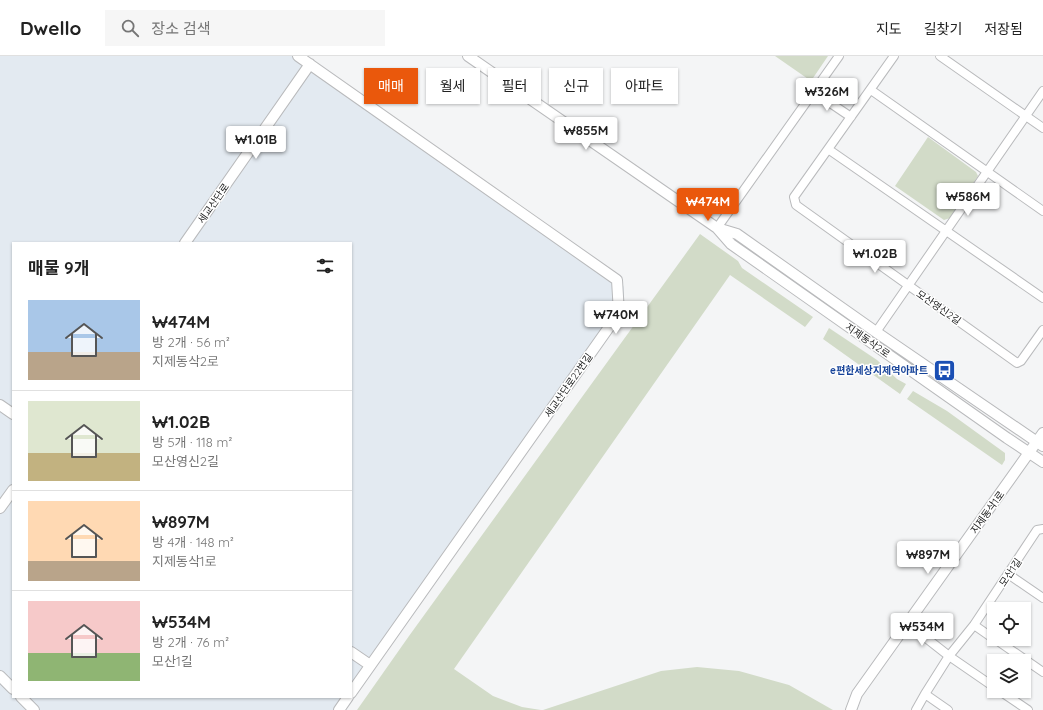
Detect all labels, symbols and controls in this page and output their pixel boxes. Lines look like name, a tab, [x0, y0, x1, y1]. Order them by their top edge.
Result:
search box	[105, 10, 385, 46]
text: Dwello	[20, 16, 81, 40]
icon: search	[119, 17, 141, 39]
text: 장소 검색	[151, 19, 211, 38]
text: 지도	[876, 20, 902, 38]
text: 길찾기	[924, 20, 962, 38]
text: 저장됨	[984, 20, 1023, 38]
chip: 매매	[364, 68, 418, 104]
chip: 월세	[426, 68, 480, 104]
chip: 필터	[488, 68, 541, 104]
chip: 신규	[549, 68, 603, 104]
chip: 아파트	[611, 68, 678, 104]
pin: ₩326M	[799, 78, 855, 112]
text: ₩326M	[805, 83, 849, 99]
pin: ₩855M	[558, 117, 614, 151]
text: ₩855M	[563, 122, 609, 138]
pin: ₩1.01B	[223, 126, 289, 160]
text: ₩1.01B	[235, 131, 277, 147]
street label: 세교산단로	[195, 181, 232, 226]
pin: ₩586M	[940, 183, 996, 217]
pin: ₩474M	[680, 188, 736, 222]
text: ₩586M	[946, 188, 990, 204]
text: ₩474M	[686, 193, 730, 209]
pin: ₩1.02B	[842, 240, 908, 274]
text: ₩1.02B	[853, 245, 897, 261]
icon: filters	[314, 255, 336, 277]
text: 매물 9개	[28, 257, 89, 278]
street label: 모산영신2길	[914, 287, 964, 328]
pin: ₩740M	[588, 301, 644, 335]
text: ₩740M	[593, 306, 639, 322]
text: ₩474M	[152, 311, 210, 332]
icon: home	[60, 316, 108, 364]
street label: 지제동삭2로	[843, 320, 893, 361]
text: 방 2개 · 56 m²	[152, 334, 230, 350]
street label: 세교산단로22번길	[541, 351, 595, 420]
text: 지제동삭2로	[152, 353, 219, 369]
bus stop icon: e편한세상지제역아파트	[931, 357, 957, 383]
place label: e편한세상지제역아파트	[830, 364, 928, 377]
text: ₩1.02B	[152, 411, 210, 432]
icon: home	[60, 417, 108, 465]
text: 방 5개 · 118 m²	[152, 434, 232, 450]
text: 모산영신2길	[152, 453, 219, 469]
street label: 지제동삭1로	[968, 488, 1007, 536]
text: ₩897M	[152, 511, 210, 532]
icon: home	[60, 517, 108, 565]
text: 방 4개 · 148 m²	[152, 534, 234, 550]
pin: ₩897M	[900, 541, 956, 575]
text: ₩897M	[906, 546, 950, 562]
text: 지제동삭1로	[152, 553, 217, 569]
street label: 모산1길	[996, 556, 1025, 589]
map controls	[987, 602, 1031, 698]
button: locate	[987, 602, 1031, 646]
text: ₩534M	[152, 611, 211, 632]
pin: ₩534M	[894, 613, 950, 647]
icon: home	[60, 617, 108, 665]
text: ₩534M	[899, 618, 945, 634]
text: 방 2개 · 76 m²	[152, 634, 229, 650]
text: 모산1길	[152, 653, 193, 669]
button: layers	[987, 654, 1031, 698]

